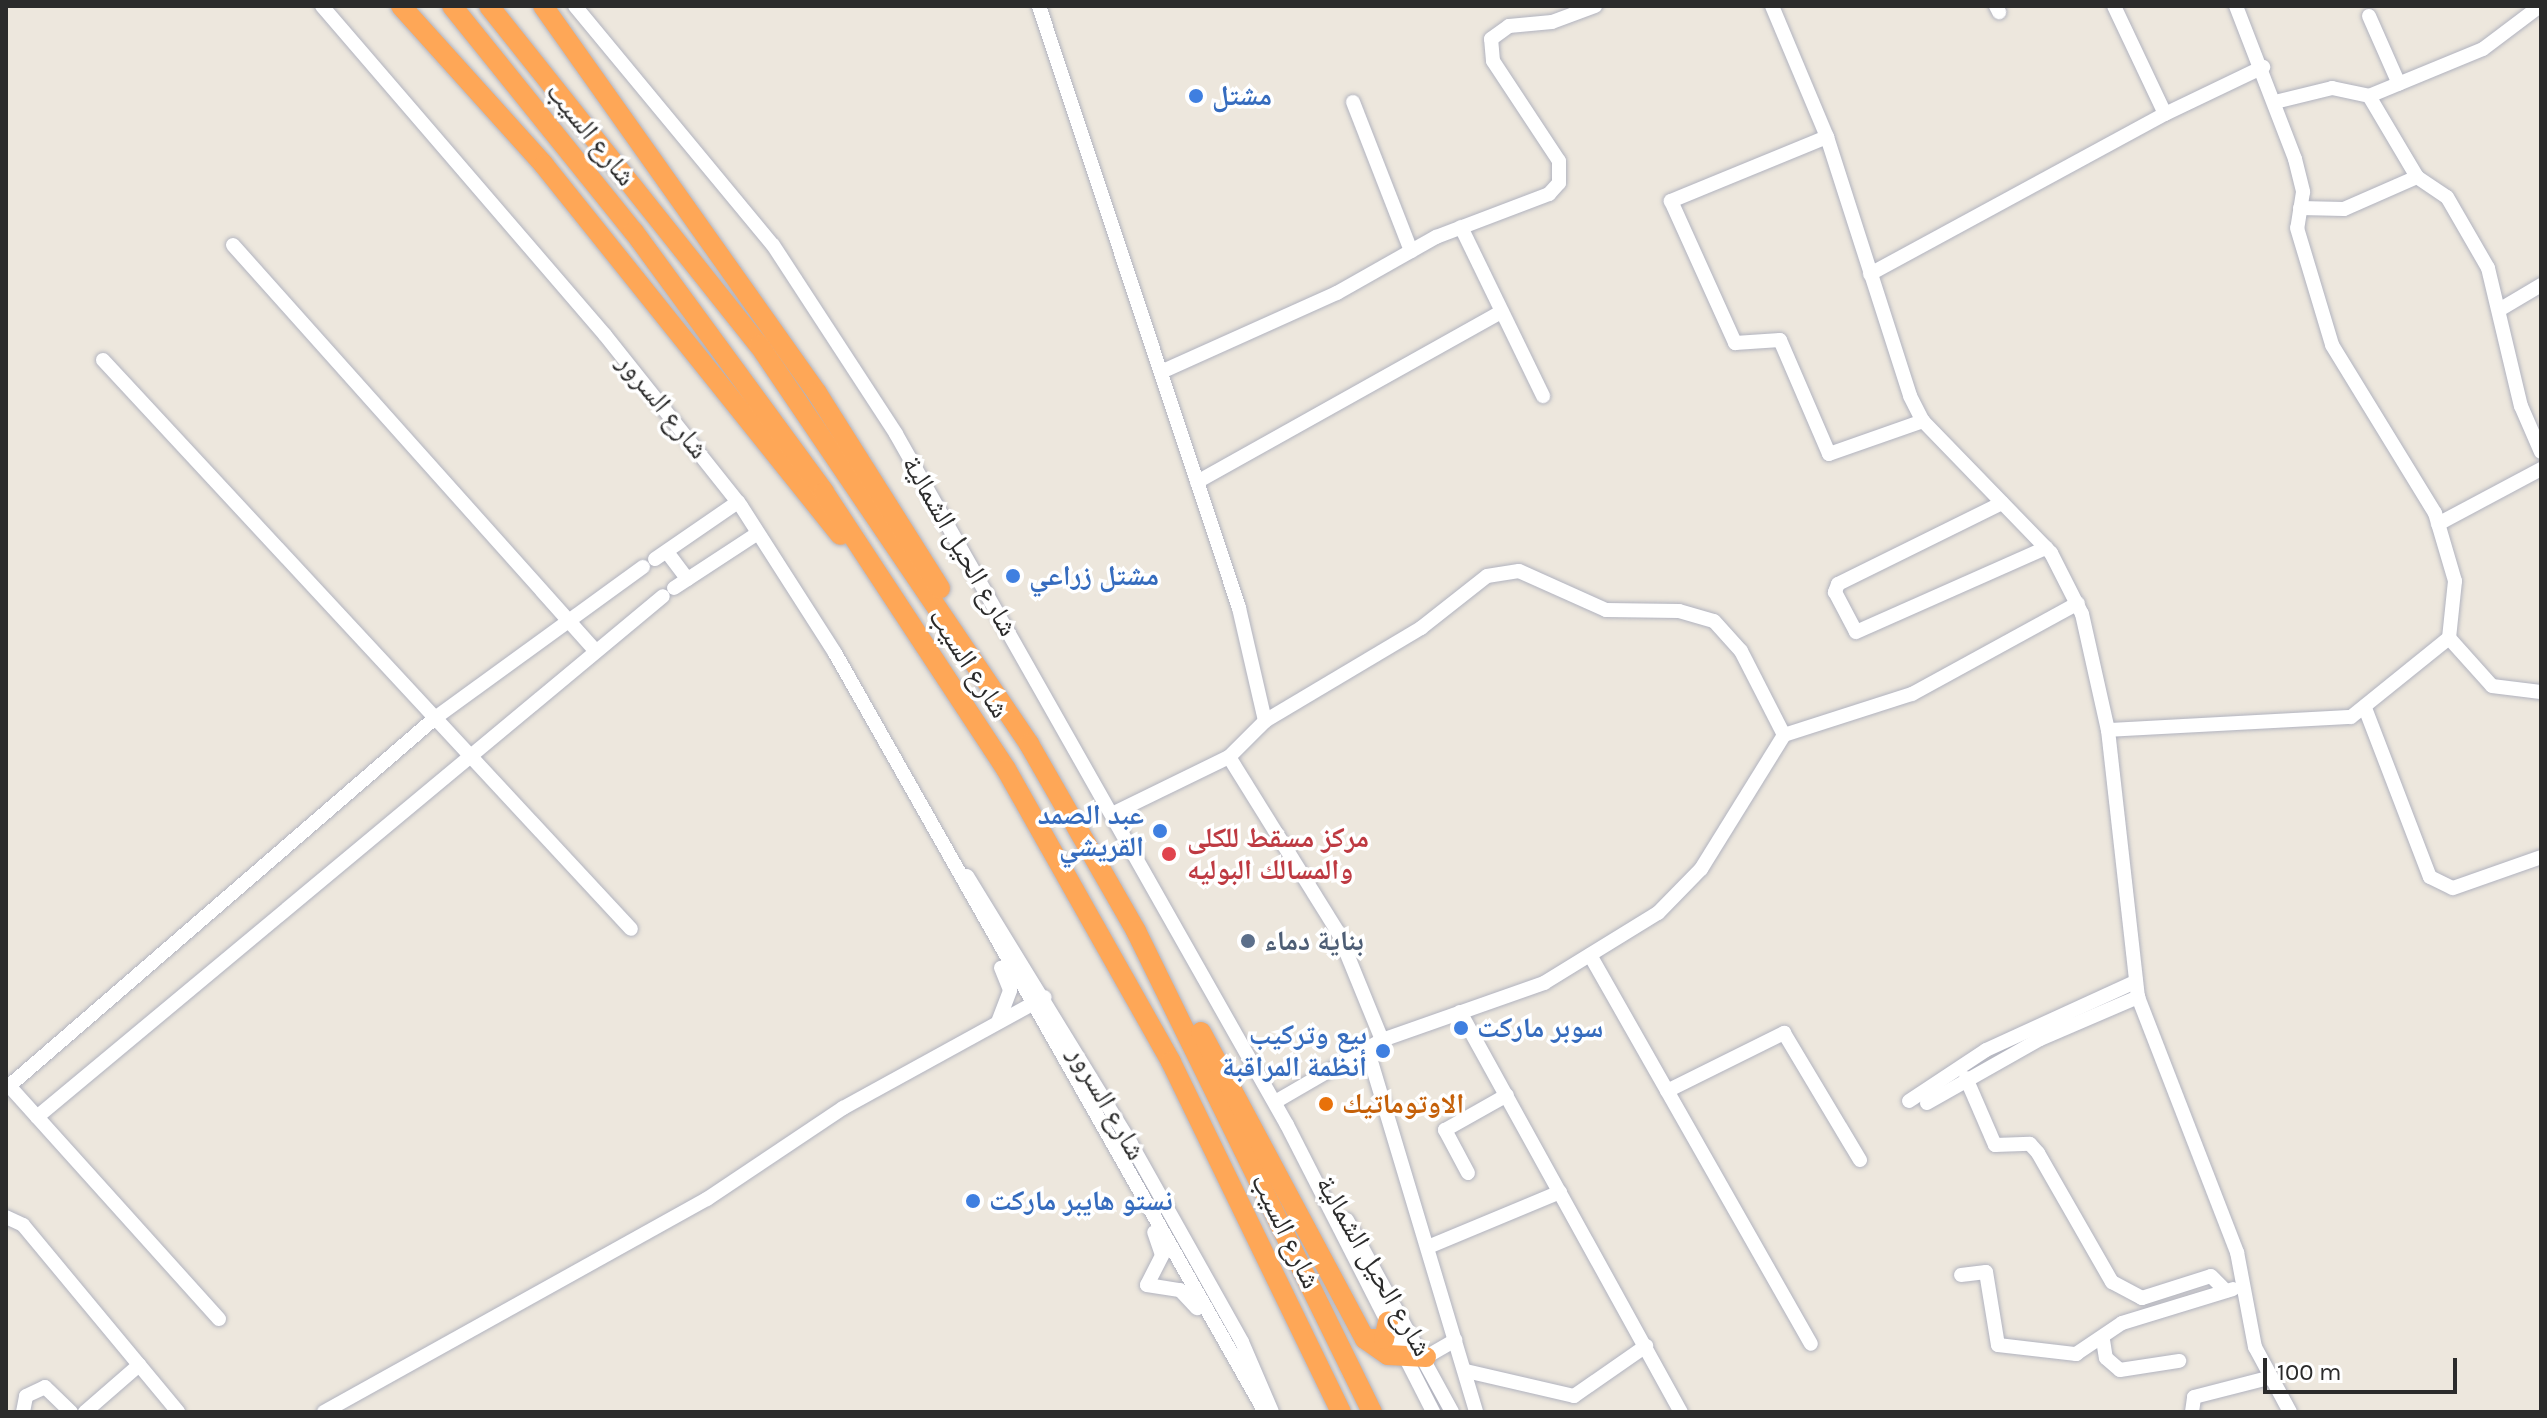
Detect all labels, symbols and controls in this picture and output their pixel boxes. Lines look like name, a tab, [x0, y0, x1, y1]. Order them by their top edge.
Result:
street label: شارع السيب	[539, 75, 643, 193]
place label: مشتل	[1212, 79, 1272, 113]
marker: مشتل	[1187, 87, 1205, 105]
street label: شارع السرور	[610, 346, 716, 466]
street label: شارع الحيل الشمالية	[895, 450, 1025, 642]
place label: مشتل زراعي	[1029, 559, 1159, 593]
marker: مشتل زراعي	[1004, 567, 1022, 585]
street label: شارع السيب	[921, 602, 1017, 724]
place label: عبد الصمد القريشي	[1038, 798, 1144, 864]
place label: مركز مسقط للكلى والمسالك البوليه	[1187, 821, 1369, 887]
marker: عبد الصمد القريشي	[1151, 822, 1169, 840]
marker: مركز مسقط للكلى والمسالك البوليه	[1158, 843, 1180, 865]
place label: بناية دماء	[1264, 924, 1364, 958]
marker: بناية دماء	[1239, 932, 1257, 950]
place label: سوبر ماركت	[1477, 1011, 1603, 1045]
place label: بيع وتركيب أنظمة المراقبة	[1222, 1018, 1367, 1084]
marker: سوبر ماركت	[1452, 1019, 1470, 1037]
street label: شارع السرور	[1061, 1040, 1153, 1166]
marker: بيع وتركيب أنظمة المراقبة	[1374, 1042, 1392, 1060]
place label: الاوتوماتيك	[1342, 1087, 1464, 1121]
marker: الاوتوماتيك	[1317, 1095, 1335, 1113]
street label: شارع السيب	[1244, 1168, 1328, 1294]
street label: شارع الحيل الشمالية	[1309, 1170, 1439, 1362]
place label: نستو هايبر ماركت	[989, 1184, 1173, 1218]
marker: نستو هايبر ماركت	[964, 1192, 982, 1210]
scale bar	[2267, 1342, 2461, 1392]
text: 100 m	[2277, 1358, 2342, 1386]

